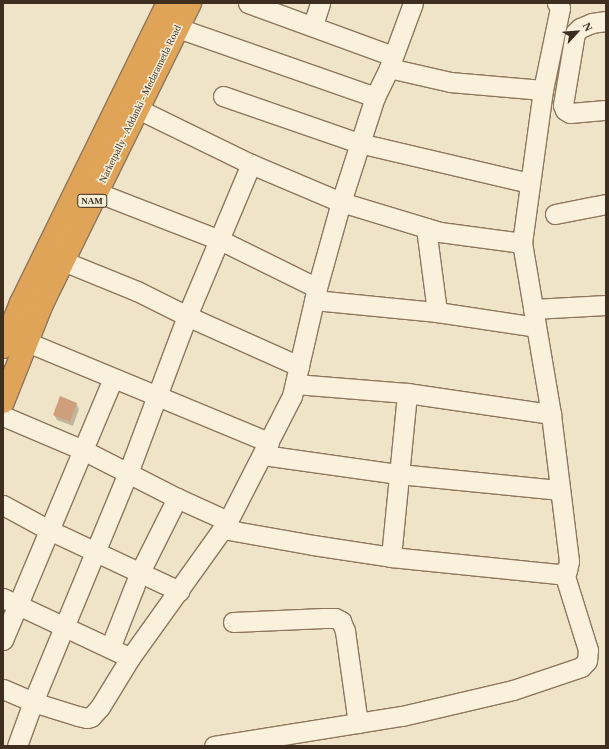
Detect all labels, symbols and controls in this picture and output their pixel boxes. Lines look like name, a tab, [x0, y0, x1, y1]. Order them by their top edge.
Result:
north arrow	[557, 12, 597, 52]
text: N	[581, 21, 595, 33]
street label: Narketpally - Addanki - Medarametla Road	[96, 23, 184, 185]
road number: NAM	[77, 194, 107, 208]

